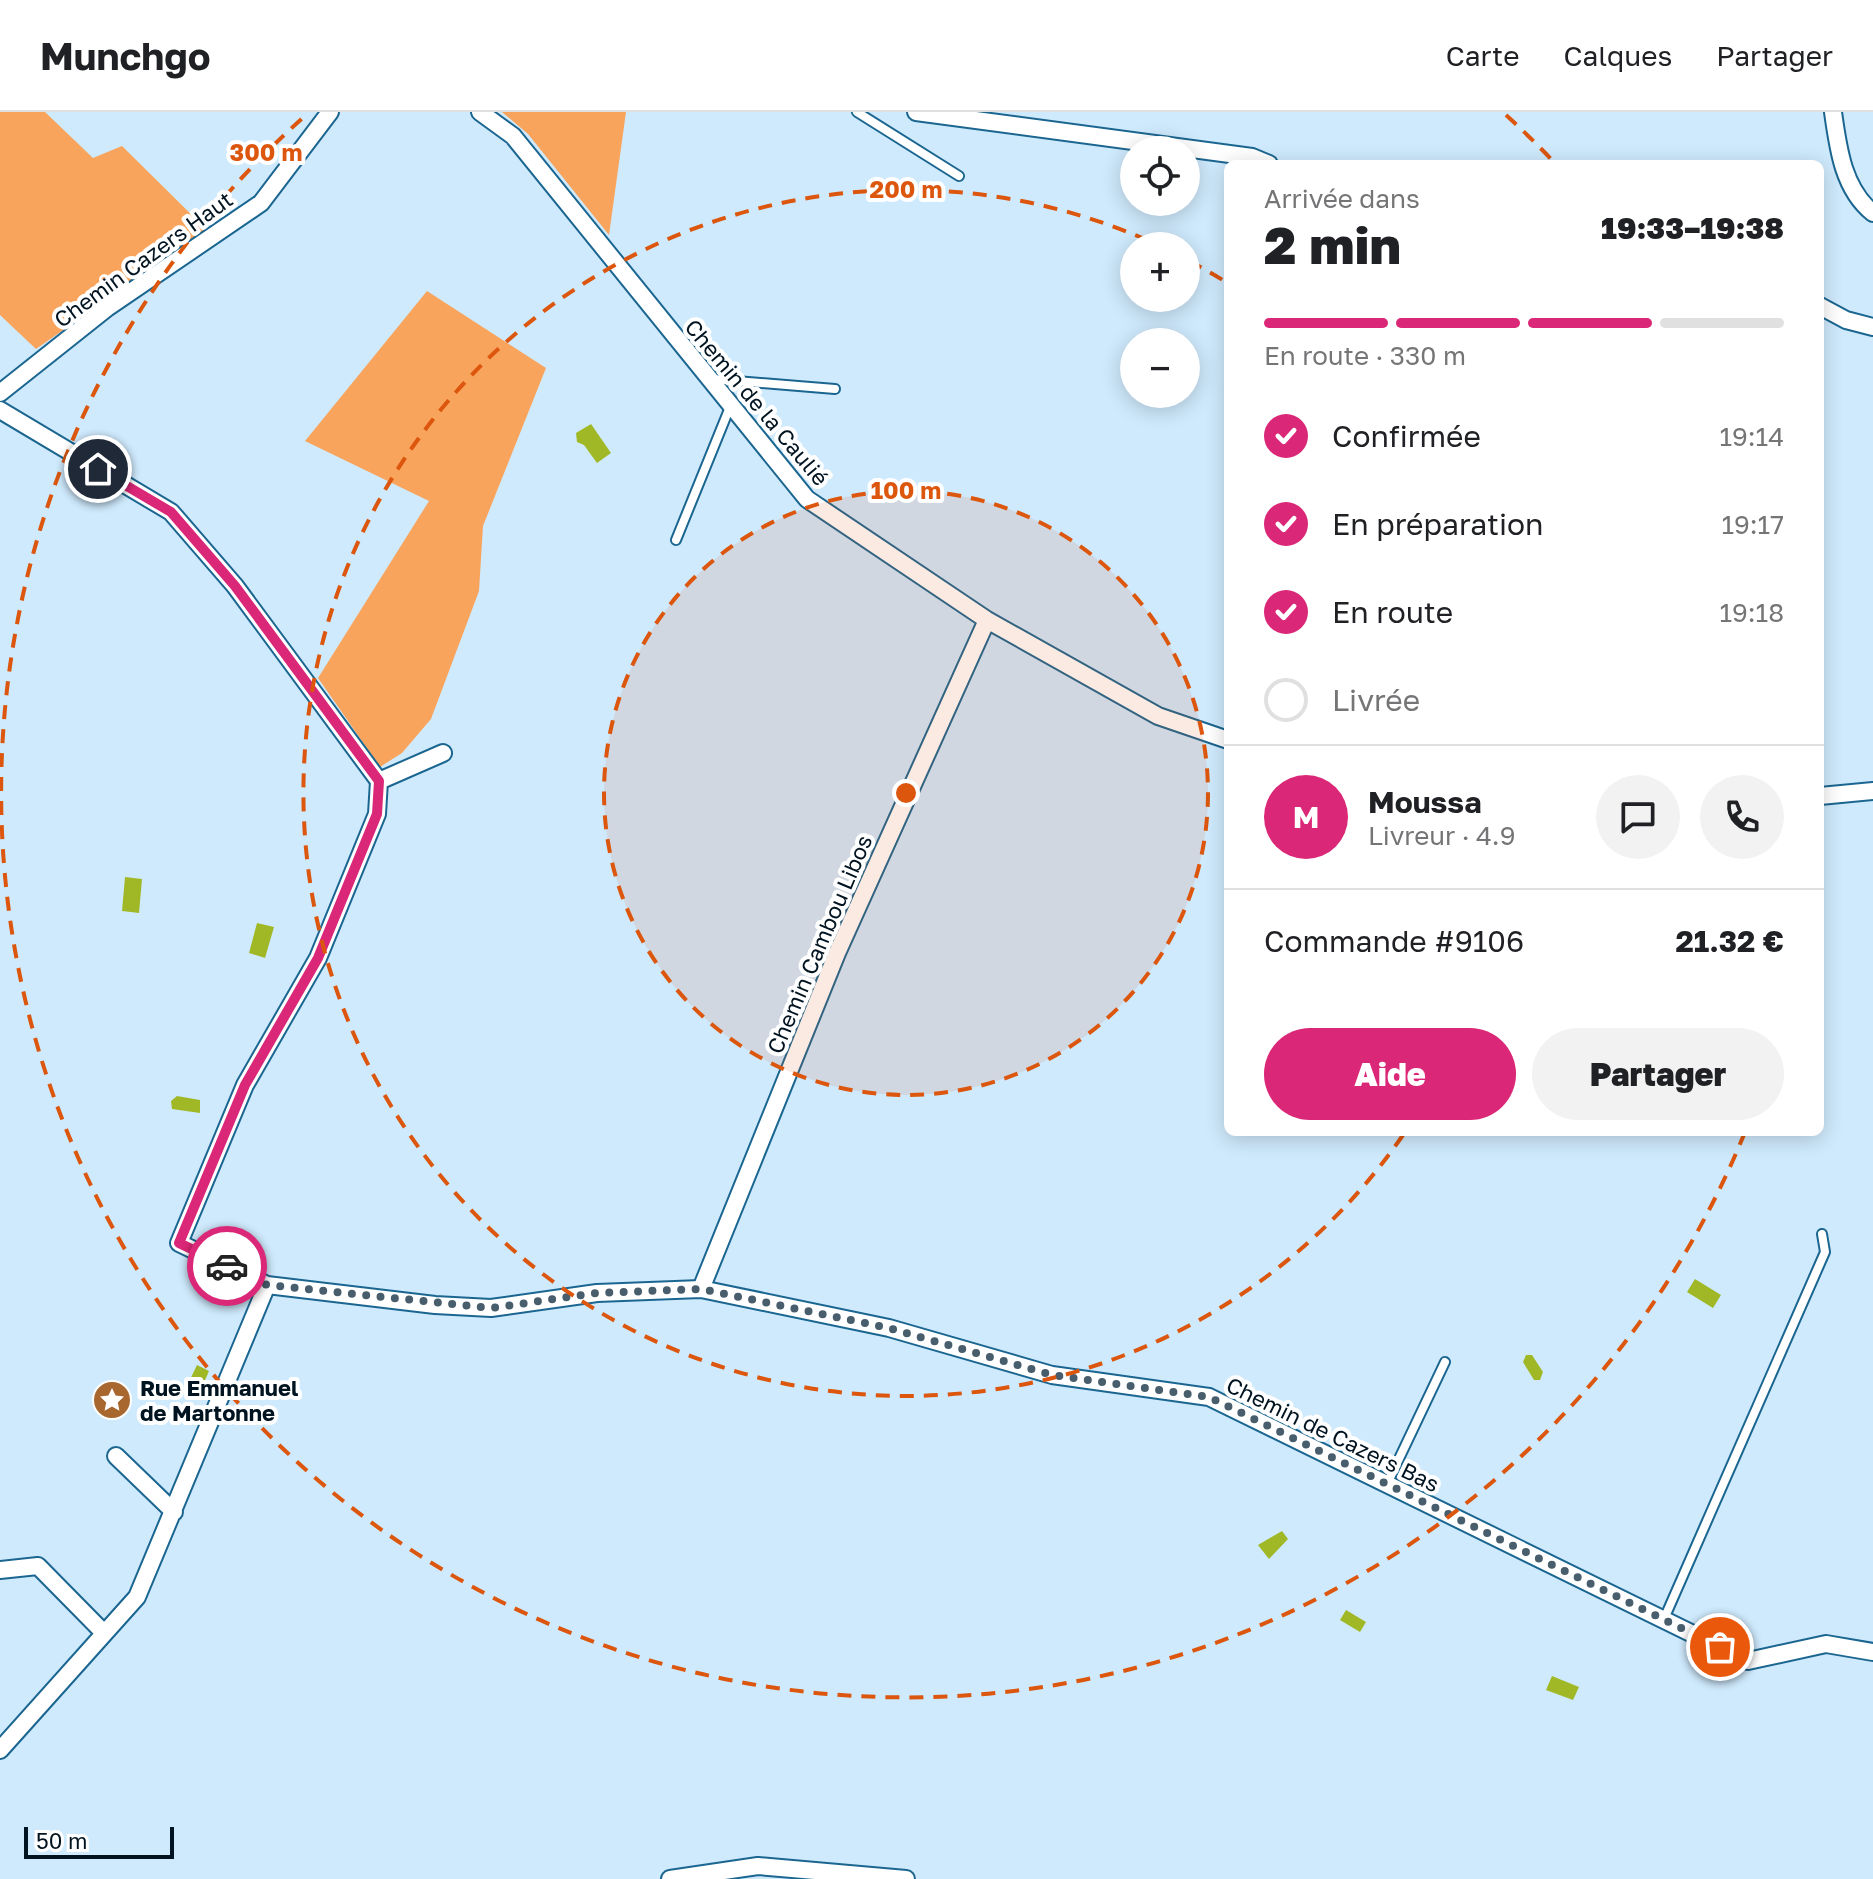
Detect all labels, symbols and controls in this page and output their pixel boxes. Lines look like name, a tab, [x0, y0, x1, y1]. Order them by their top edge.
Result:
text: Munchgo	[40, 33, 210, 78]
text: Carte	[1446, 39, 1519, 72]
text: Calques	[1563, 39, 1672, 72]
text: Partager	[1716, 39, 1833, 72]
map controls	[1120, 136, 1200, 408]
button: locate	[1120, 136, 1200, 216]
text: 300 m	[230, 137, 302, 166]
text: 200 m	[870, 174, 942, 203]
text: Arrivée dans	[1264, 183, 1420, 214]
street label: Chemin Cazers Haut	[48, 185, 238, 333]
text: 19:33–19:38	[1601, 210, 1784, 246]
text: 2 min	[1264, 213, 1401, 275]
button: +	[1120, 232, 1200, 312]
street label: Chemin de la Caulié	[680, 313, 834, 491]
button: −	[1120, 328, 1200, 408]
text: En route · 330 m	[1264, 340, 1466, 371]
icon: check	[1264, 414, 1308, 458]
text: Confirmée	[1332, 418, 1481, 454]
text: 19:14	[1719, 421, 1784, 452]
pin	[64, 435, 132, 503]
icon: home	[76, 447, 120, 491]
text: 100 m	[871, 475, 941, 504]
icon: check	[1264, 502, 1308, 546]
text: En préparation	[1332, 506, 1543, 542]
text: 19:17	[1721, 509, 1784, 540]
icon: check	[1264, 590, 1308, 634]
text: En route	[1332, 594, 1453, 630]
text: 19:18	[1719, 597, 1784, 628]
text: Livrée	[1332, 682, 1420, 718]
button: chat	[1596, 775, 1680, 859]
button: phone	[1700, 775, 1784, 859]
centre of rings	[892, 779, 920, 807]
text: Moussa	[1368, 784, 1482, 820]
text: M	[1293, 799, 1319, 835]
text: Livreur · 4.9	[1368, 820, 1515, 851]
street label: Chemin Cambou Libos	[761, 831, 877, 1057]
text: Commande #9106	[1264, 923, 1524, 959]
text: 21.32 €	[1675, 923, 1784, 959]
button: Aide	[1264, 1028, 1516, 1120]
button: Partager	[1532, 1028, 1784, 1120]
courier	[187, 1226, 267, 1306]
icon: car	[205, 1244, 249, 1288]
street label: Chemin de Cazers Bas	[1222, 1371, 1444, 1497]
place label: Rue Emmanuel de Martonne	[140, 1374, 298, 1426]
place icon: Rue Emmanuel de Martonne	[91, 1379, 133, 1421]
pin	[1686, 1613, 1754, 1681]
icon: bag	[1698, 1625, 1742, 1669]
scale bar	[24, 1823, 174, 1859]
text: 50 m	[36, 1827, 87, 1854]

